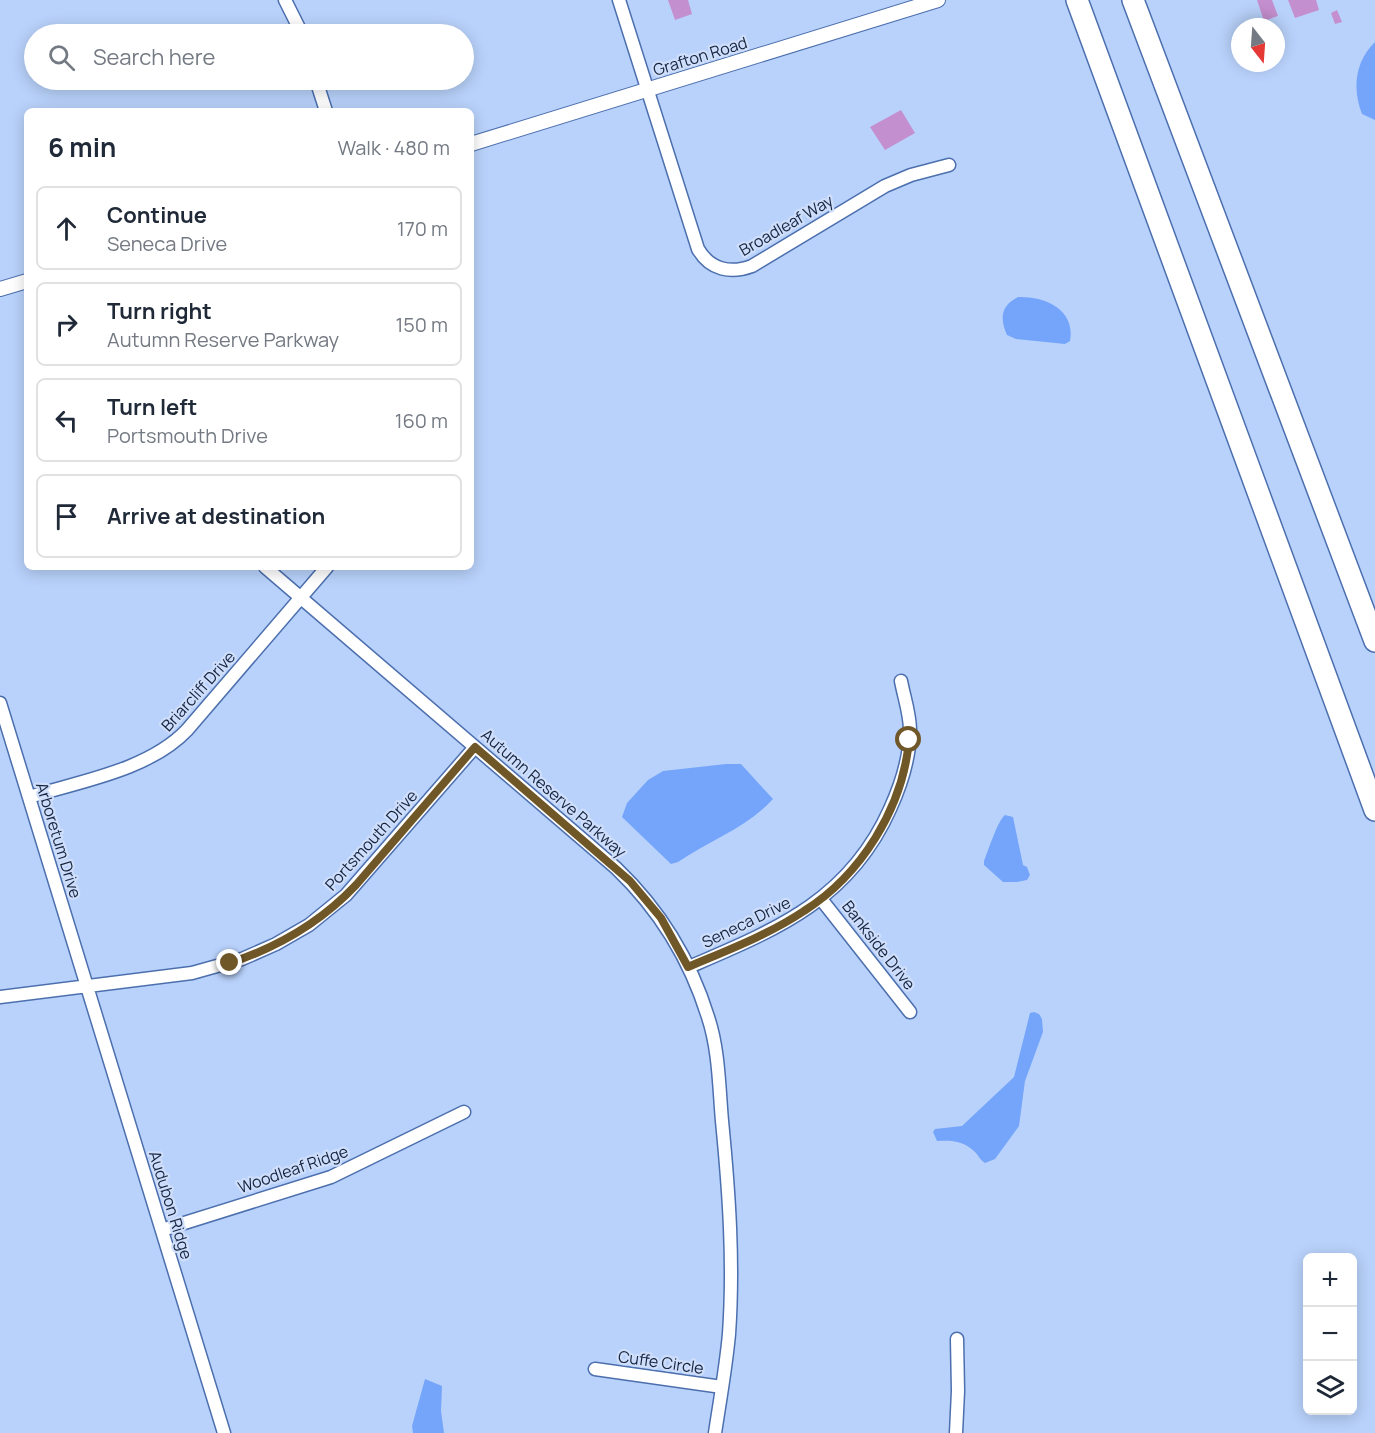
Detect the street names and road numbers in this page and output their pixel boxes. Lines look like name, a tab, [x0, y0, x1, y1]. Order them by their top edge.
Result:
street label: Grafton Road	[650, 31, 750, 81]
street label: Broadleaf Way	[735, 189, 837, 261]
street label: Briarcliff Drive	[156, 646, 240, 736]
street label: Autumn Reserve Parkway	[477, 724, 632, 863]
street label: Arboretum Drive	[31, 779, 87, 901]
street label: Portsmouth Drive	[320, 785, 422, 895]
street label: Seneca Drive	[698, 891, 794, 953]
street label: Bankside Drive	[837, 896, 921, 994]
street label: Woodleaf Ridge	[235, 1140, 351, 1198]
street label: Audubon Ridge	[144, 1148, 198, 1262]
street label: Cuffe Circle	[617, 1345, 705, 1379]

